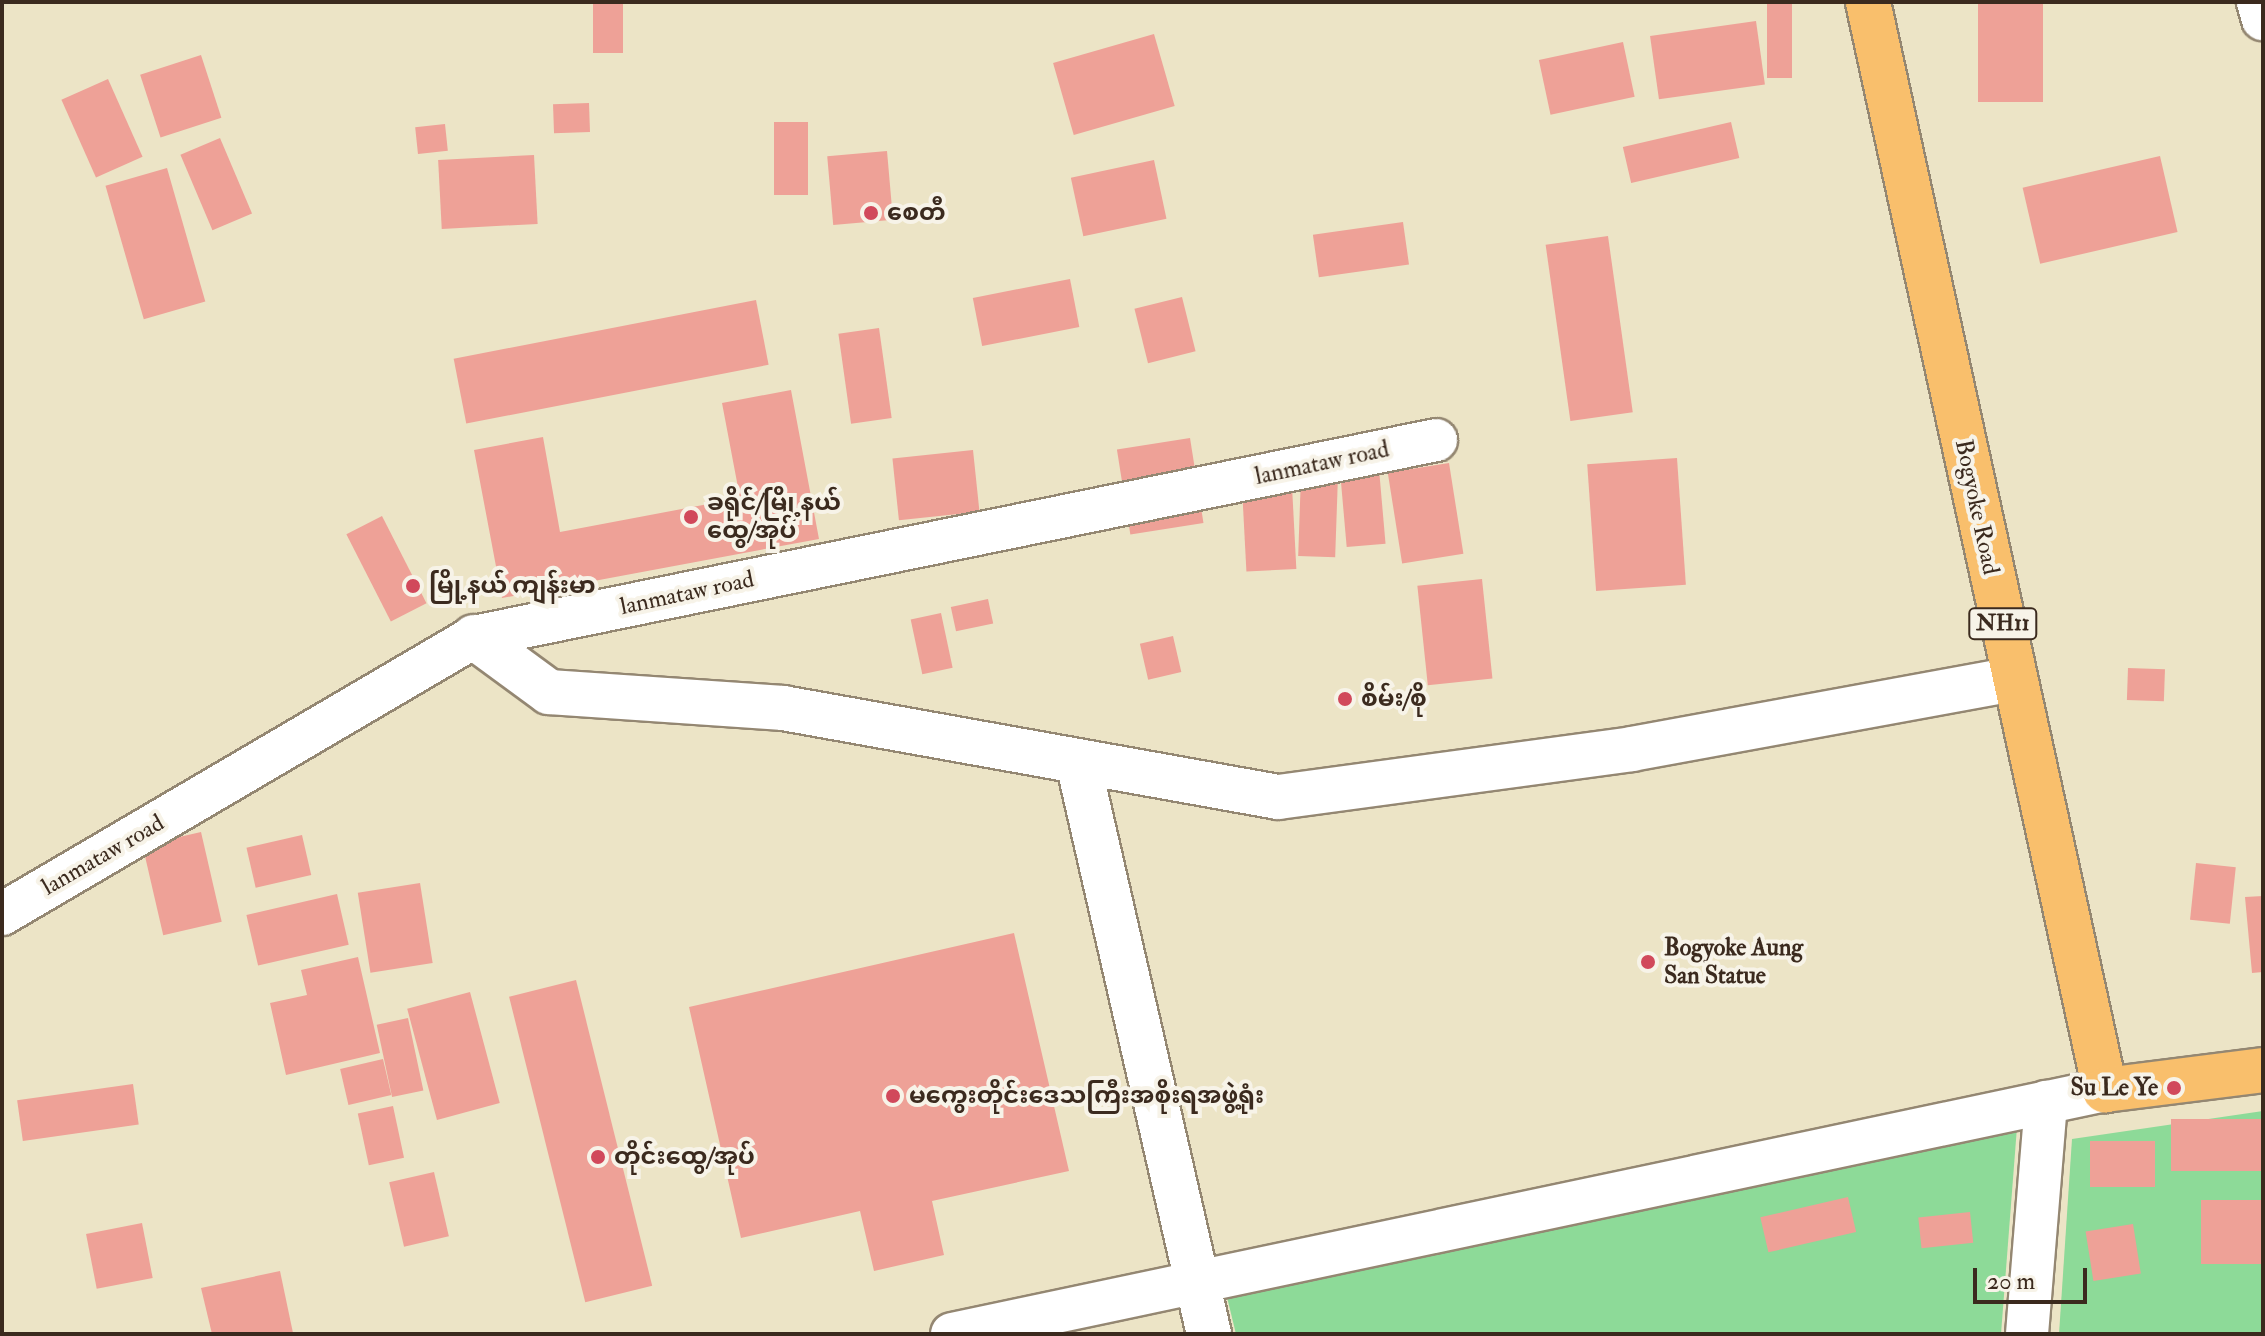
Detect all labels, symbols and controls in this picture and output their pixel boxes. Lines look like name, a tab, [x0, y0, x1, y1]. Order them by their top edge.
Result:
place label: စေတီ	[887, 199, 946, 227]
marker: စေတီ	[862, 204, 880, 222]
street label: lanmataw road	[1252, 435, 1392, 491]
street label: Bogyoke Road	[1949, 437, 2005, 577]
place label: ခရိုင်/မြို့နယ် ထွေ/အုပ်	[707, 489, 841, 545]
marker: ခရိုင်/မြို့နယ် ထွေ/အုပ်	[682, 508, 700, 526]
street label: lanmataw road	[617, 565, 757, 621]
place label: မြို့နယ် ကျန်းမာ	[429, 572, 596, 600]
marker: မြို့နယ် ကျန်းမာ	[404, 577, 422, 595]
road number: NH11	[1967, 606, 2039, 642]
place label: စိမ်း/စို	[1361, 685, 1427, 713]
marker: စိမ်း/စို	[1336, 690, 1354, 708]
street label: lanmataw road	[37, 808, 169, 902]
place label: Bogyoke Aung San Statue	[1664, 934, 1803, 990]
marker: Bogyoke Aung San Statue	[1639, 953, 1657, 971]
place label: Su Le Ye	[2071, 1074, 2158, 1102]
marker: Su Le Ye	[2165, 1079, 2183, 1097]
place label: မကွေးတိုင်းဒေသကြီးအစိုးရအဖွဲ့ရုံး	[909, 1082, 1264, 1110]
marker: မကွေးတိုင်းဒေသကြီးအစိုးရအဖွဲ့ရုံး	[884, 1087, 902, 1105]
place label: တိုင်းထွေ/အုပ်	[614, 1143, 755, 1171]
marker: တိုင်းထွေ/အုပ်	[589, 1148, 607, 1166]
scale bar	[1977, 1252, 2091, 1302]
text: 20 m	[1987, 1266, 2035, 1297]

